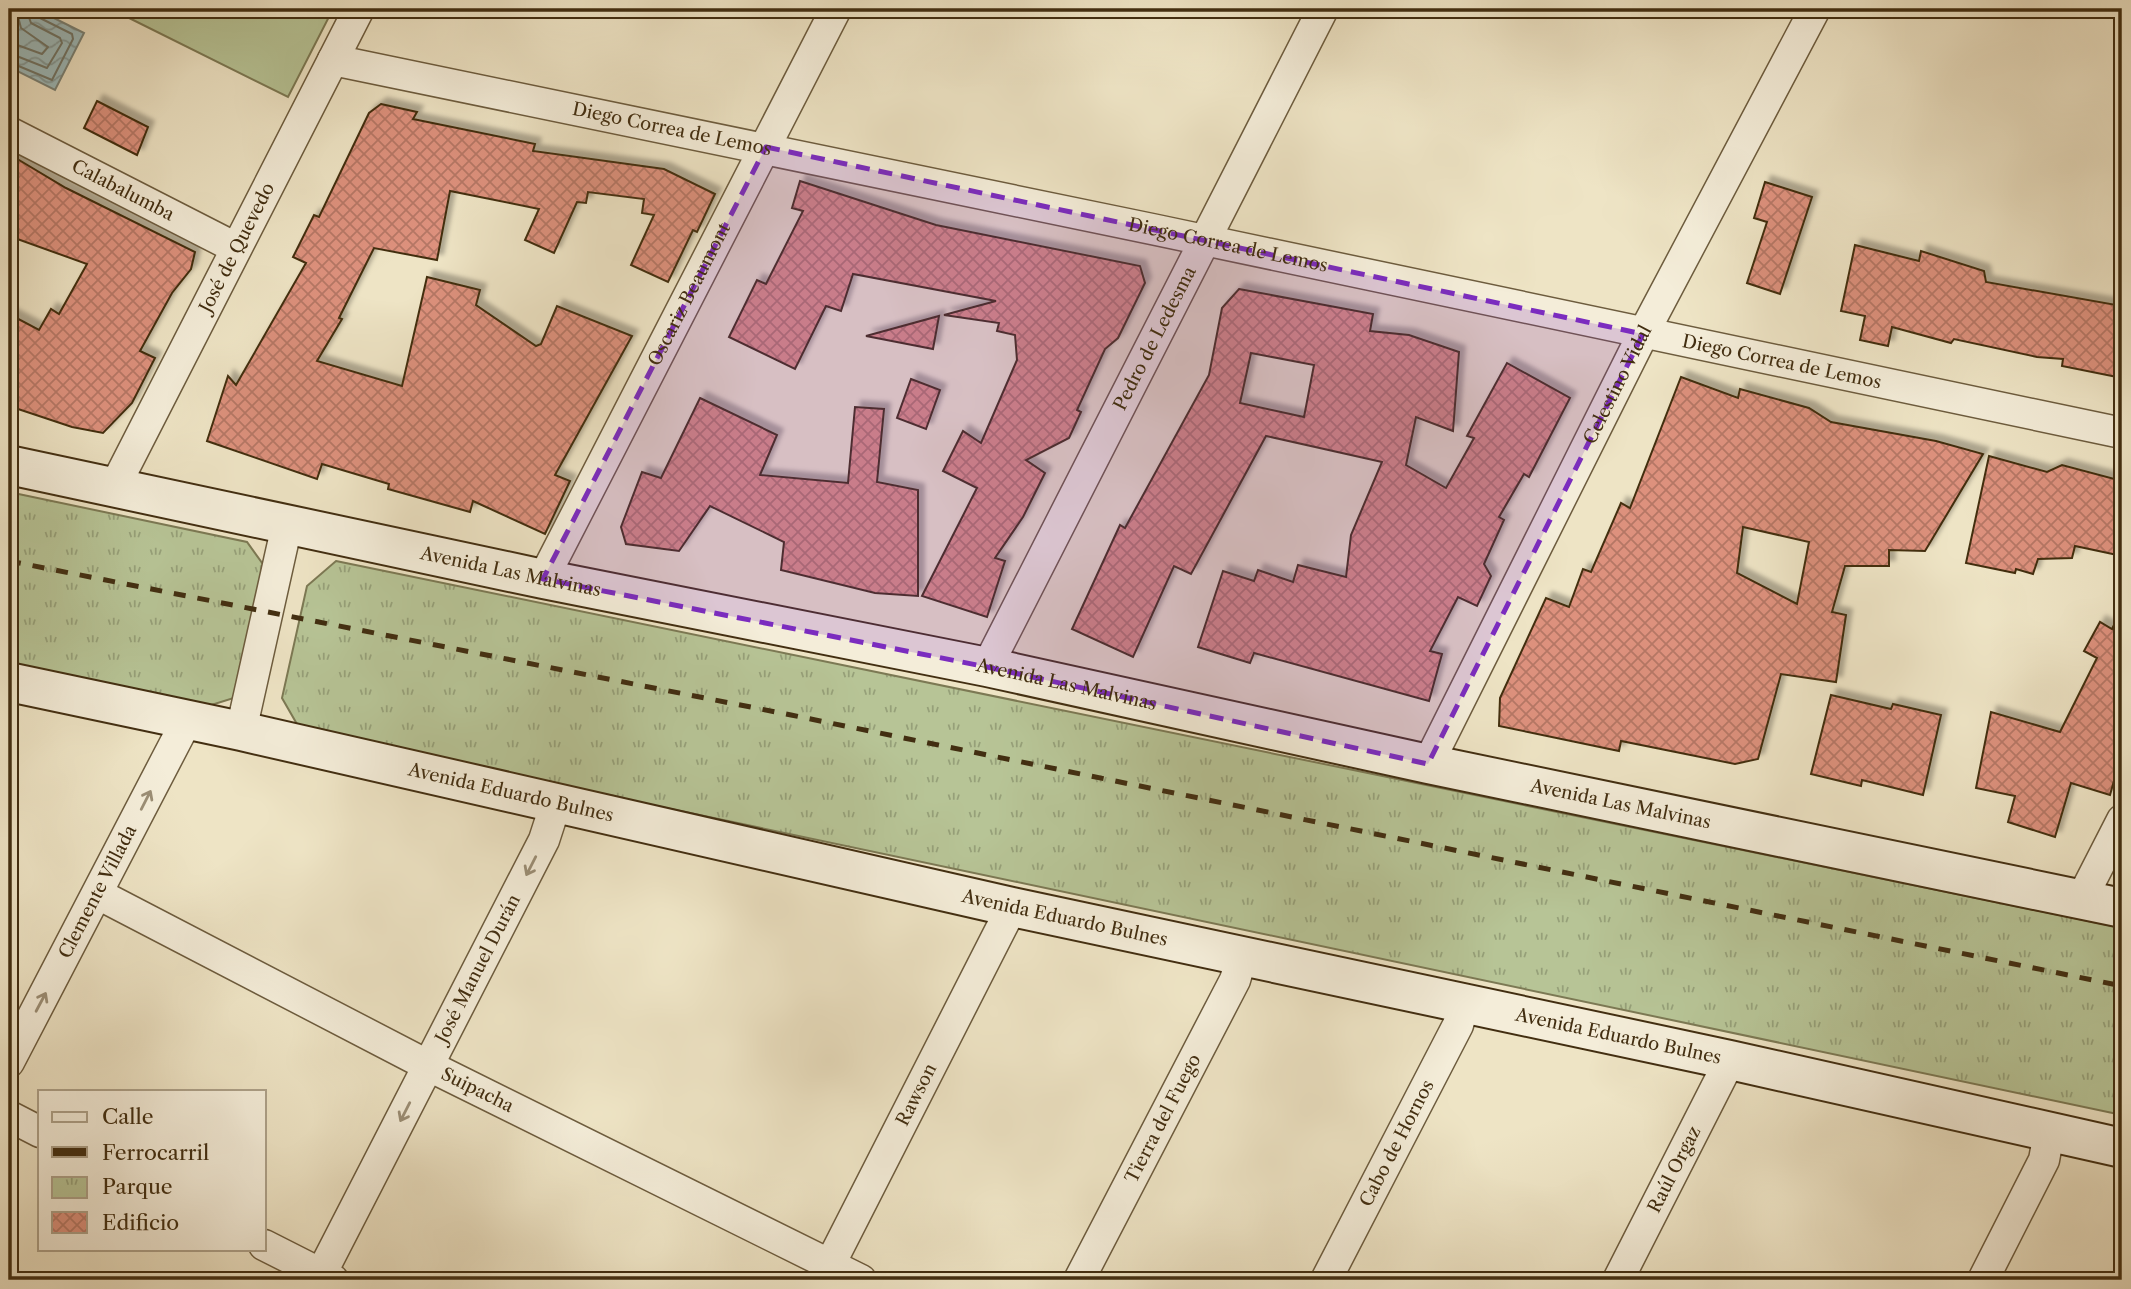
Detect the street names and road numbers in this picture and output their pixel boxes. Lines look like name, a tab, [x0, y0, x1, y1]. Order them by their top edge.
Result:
street label: Diego Correa de Lemos	[570, 98, 774, 160]
street label: Calabalumba	[68, 155, 178, 226]
street label: José de Quevedo	[193, 179, 279, 319]
street label: Diego Correa de Lemos	[1127, 213, 1330, 277]
street label: Oscariz Beaumont	[643, 219, 735, 370]
street label: Pedro de Ledesma	[1109, 262, 1201, 414]
street label: Celestino Vidal	[1579, 322, 1657, 448]
street label: Diego Correa de Lemos	[1680, 330, 1883, 393]
street label: Avenida Las Malvinas	[417, 542, 603, 601]
street label: Avenida Las Malvinas	[973, 654, 1159, 715]
street label: Avenida Eduardo Bulnes	[405, 758, 616, 827]
street label: Avenida Las Malvinas	[1527, 774, 1713, 833]
street label: Clemente Villada	[54, 821, 142, 962]
street label: Avenida Eduardo Bulnes	[959, 885, 1170, 951]
street label: José Manuel Durán	[429, 891, 525, 1049]
street label: Avenida Eduardo Bulnes	[1513, 1003, 1723, 1069]
street label: Tierra del Fuego	[1120, 1050, 1206, 1187]
street label: Rawson	[891, 1060, 941, 1129]
street label: Suipacha	[437, 1063, 518, 1117]
street label: Cabo de Hornos	[1355, 1076, 1439, 1210]
street label: Raúl Orgaz	[1643, 1122, 1705, 1217]

